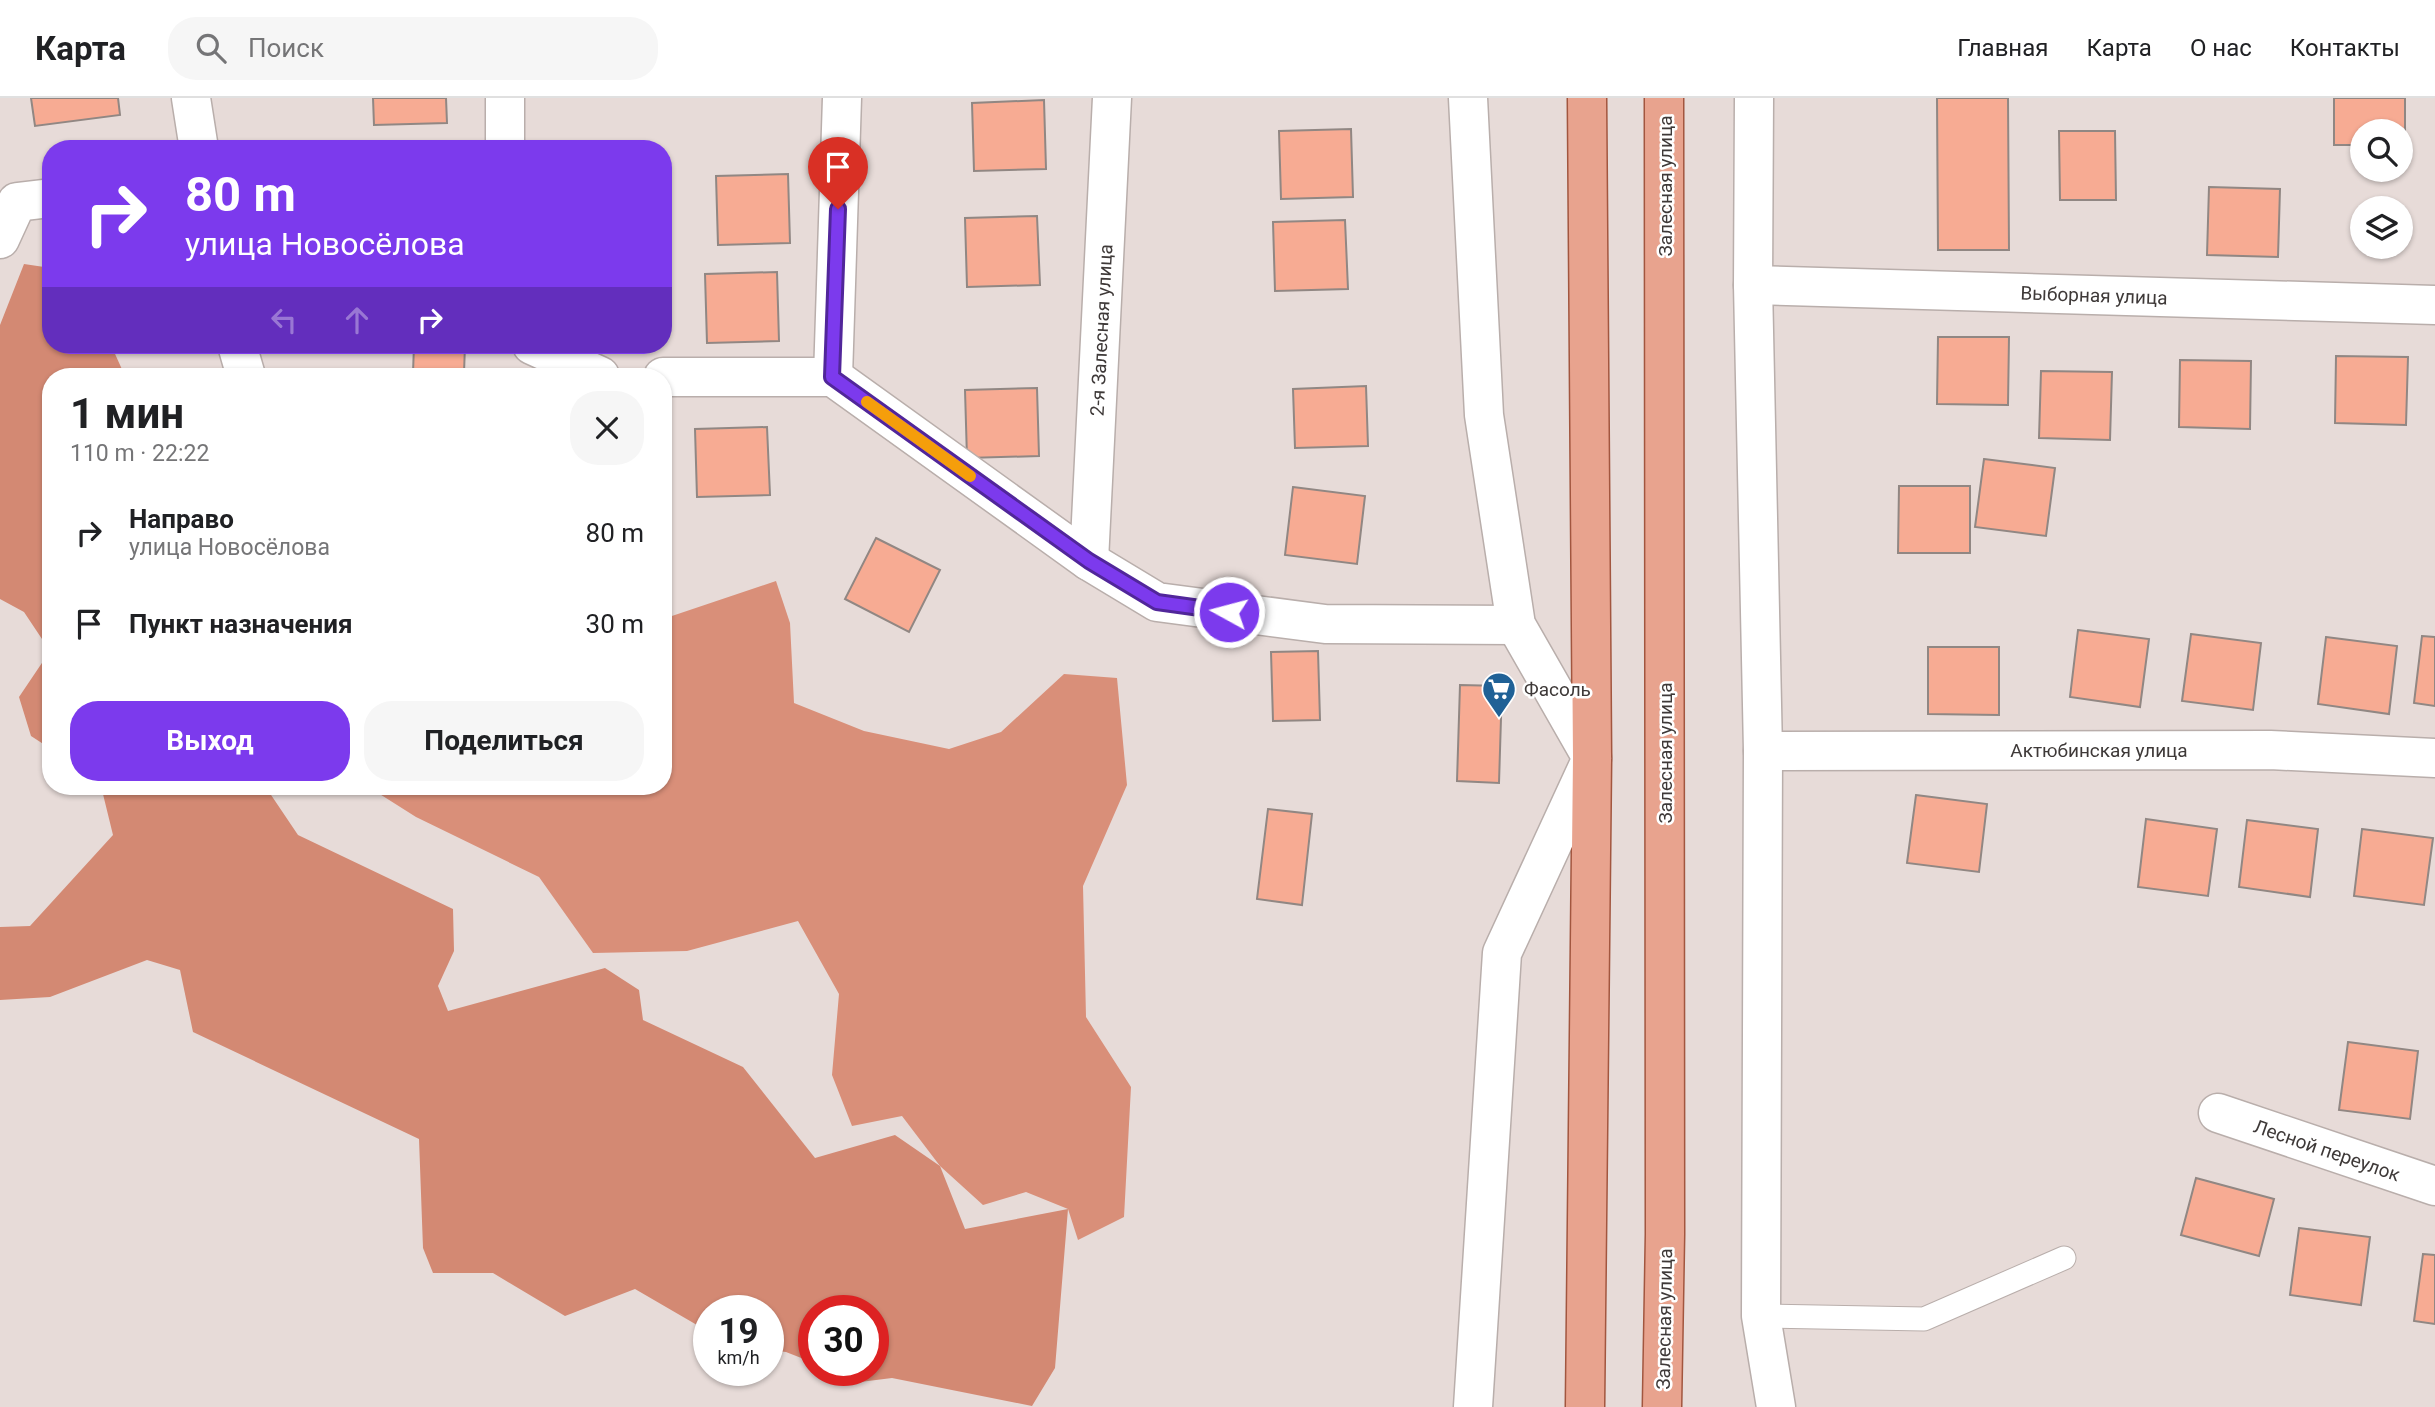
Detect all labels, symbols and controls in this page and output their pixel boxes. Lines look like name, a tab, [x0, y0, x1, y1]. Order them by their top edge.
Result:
search box	[168, 17, 658, 80]
text: Карта	[35, 29, 126, 68]
icon: search	[192, 29, 230, 67]
text: Поиск	[248, 33, 324, 63]
text: Главная	[1957, 34, 2048, 62]
text: Карта	[2086, 34, 2152, 62]
text: О нас	[2190, 34, 2252, 62]
text: Контакты	[2290, 34, 2400, 62]
street label: Залесная улица	[1654, 115, 1677, 257]
map controls	[2350, 119, 2413, 259]
button: search	[2350, 119, 2413, 182]
pin	[808, 137, 868, 209]
icon: arrive	[819, 148, 857, 186]
text: 80 m	[185, 166, 296, 223]
icon: right	[70, 168, 161, 259]
button: layers	[2350, 196, 2413, 259]
text: улица Новосёлова	[185, 225, 465, 263]
street label: 2-я Залесная улица	[1086, 243, 1117, 417]
street label: Выборная улица	[2020, 281, 2168, 310]
icon: left	[265, 301, 303, 339]
icon: ahead	[338, 301, 376, 339]
icon: right	[411, 301, 449, 339]
text: 1 мин	[70, 389, 184, 438]
button: close	[570, 391, 644, 465]
text: 110 m · 22:22	[70, 440, 209, 467]
text: Направо	[129, 504, 234, 534]
icon: right	[70, 514, 108, 552]
text: 80 m	[586, 518, 644, 548]
text: улица Новосёлова	[129, 534, 330, 561]
position arrow	[1192, 575, 1266, 649]
icon: arrive	[70, 605, 108, 643]
text: Пункт назначения	[129, 609, 353, 639]
text: 30 m	[586, 609, 644, 639]
supermarket icon: Фасоль	[1480, 670, 1518, 719]
place label: Фасоль	[1524, 678, 1591, 701]
street label: Залесная улица	[1654, 682, 1677, 824]
button: Выход	[70, 701, 350, 781]
button: Поделиться	[364, 701, 644, 781]
street label: Актюбинская улица	[2010, 739, 2188, 762]
street label: Лесной переулок	[2251, 1115, 2404, 1187]
street label: Залесная улица	[1652, 1248, 1677, 1390]
speed limit sign: 30	[798, 1295, 889, 1386]
text: 19	[718, 1311, 759, 1352]
text: km/h	[717, 1347, 760, 1368]

